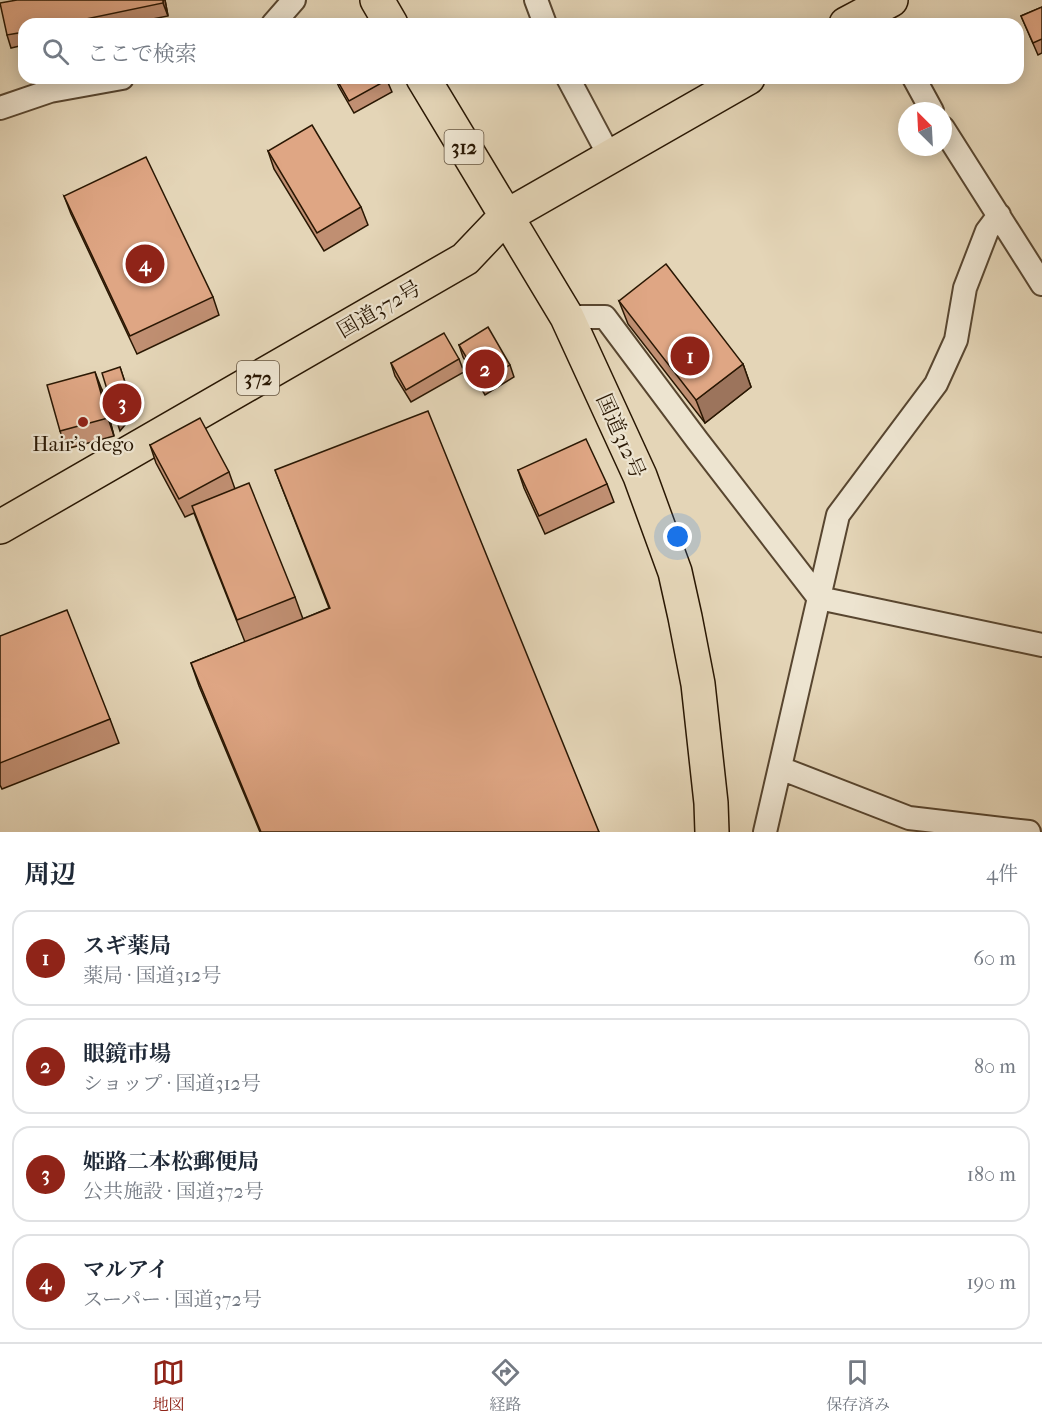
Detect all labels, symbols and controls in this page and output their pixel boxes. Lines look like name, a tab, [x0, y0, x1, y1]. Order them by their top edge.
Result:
search box	[18, 18, 1024, 84]
icon: search	[39, 35, 72, 68]
text: ここで検索	[87, 41, 197, 67]
north arrow	[898, 102, 952, 156]
road number: 312	[444, 130, 484, 164]
pin: 4	[126, 242, 164, 286]
street label: 国道372号	[333, 275, 425, 343]
pin: 1	[670, 334, 710, 378]
pin: 2	[466, 346, 504, 392]
road number: 372	[237, 361, 279, 395]
pin: 3	[102, 380, 142, 426]
street label: 国道312号	[592, 390, 650, 482]
marker: Hair’s dego	[76, 415, 90, 429]
place label: Hair’s dego	[32, 432, 134, 456]
your location	[663, 522, 692, 551]
text: 周辺	[24, 859, 76, 890]
text: 4件	[986, 862, 1018, 885]
text: スギ薬局	[83, 933, 171, 959]
text: 1	[42, 947, 49, 970]
text: 60 m	[973, 947, 1016, 970]
text: 薬局 · 国道312号	[83, 964, 221, 987]
text: 眼鏡市場	[83, 1041, 171, 1067]
text: 2	[40, 1055, 51, 1078]
text: 80 m	[974, 1055, 1016, 1078]
text: ショップ · 国道312号	[83, 1072, 261, 1095]
text: 姫路二本松郵便局	[83, 1149, 259, 1175]
text: 3	[41, 1163, 50, 1186]
text: 180 m	[967, 1163, 1016, 1186]
text: 公共施設 · 国道372号	[83, 1180, 264, 1203]
text: マルアイ	[83, 1257, 169, 1283]
text: 4	[40, 1271, 51, 1294]
text: 190 m	[966, 1271, 1016, 1294]
text: スーパー · 国道372号	[83, 1288, 262, 1311]
tab: 地図	[152, 1356, 185, 1415]
tab: 経路	[489, 1356, 522, 1415]
tab: 保存済み	[826, 1356, 890, 1415]

